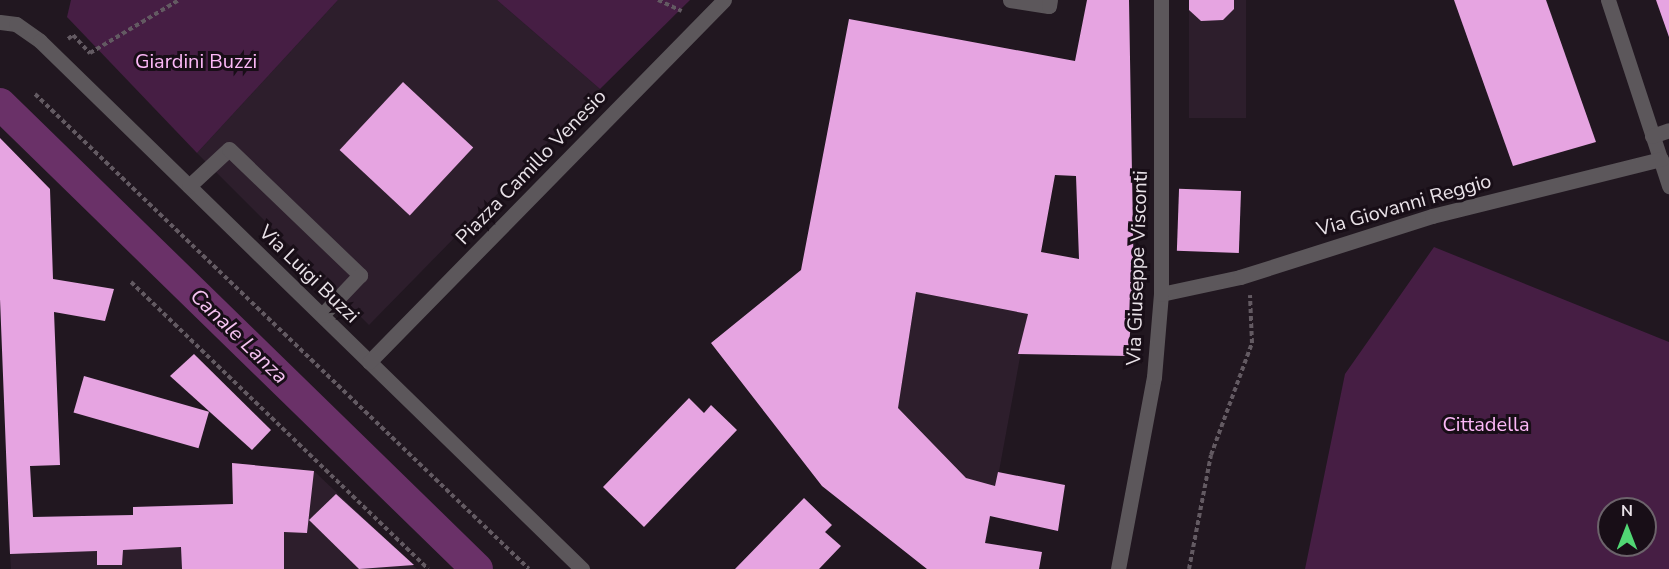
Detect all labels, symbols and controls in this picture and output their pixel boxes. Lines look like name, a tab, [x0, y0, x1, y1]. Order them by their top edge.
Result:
park label: Giardini Buzzi	[135, 49, 257, 73]
street label: Piazza Camillo Venesio	[451, 85, 611, 249]
street label: Via Giovanni Reggio	[1314, 169, 1494, 241]
street label: Via Giuseppe Visconti	[1122, 170, 1152, 366]
street label: Via Luigi Buzzi	[254, 220, 364, 328]
water label: Canale Lanza	[185, 283, 293, 389]
park label: Cittadella	[1442, 412, 1530, 436]
north arrow	[1597, 497, 1657, 557]
text: N	[1621, 500, 1633, 522]

